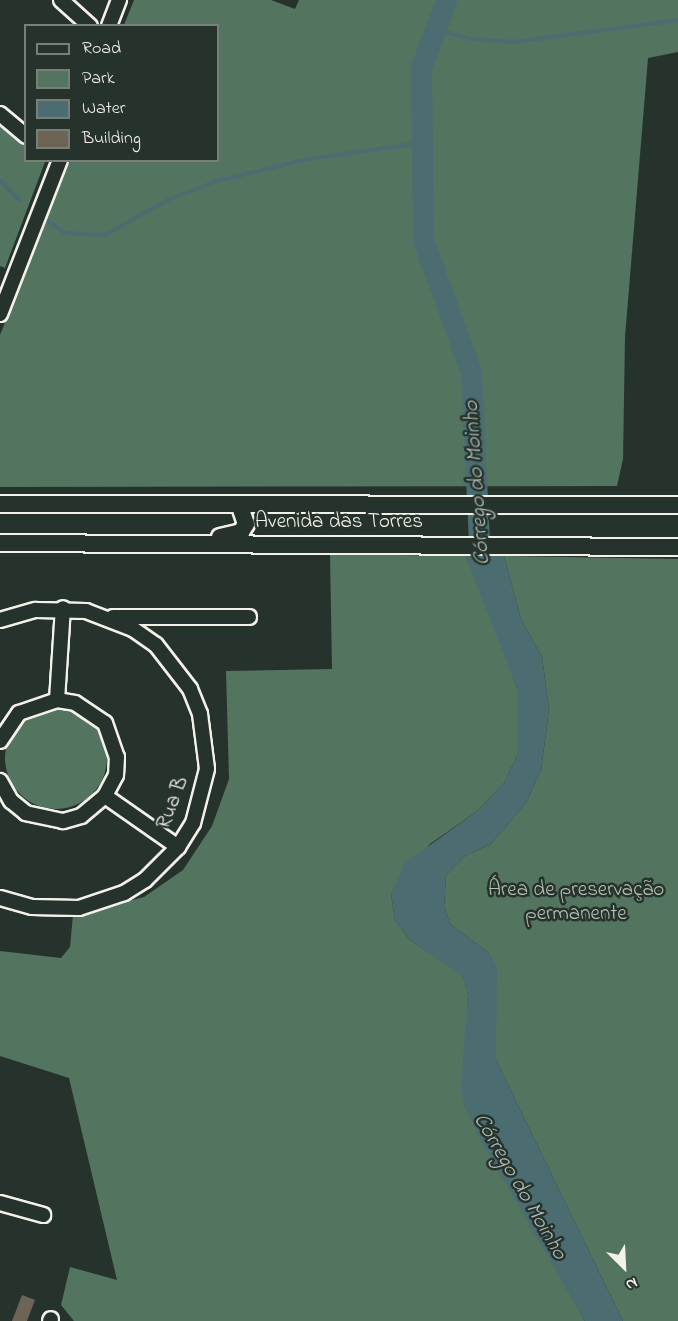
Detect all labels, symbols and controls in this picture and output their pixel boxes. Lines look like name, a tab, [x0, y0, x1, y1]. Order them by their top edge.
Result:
legend	[24, 24, 219, 162]
text: Road	[82, 36, 121, 62]
text: Park	[82, 66, 115, 92]
text: Water	[82, 96, 125, 122]
text: Building	[82, 126, 141, 152]
water label: Córrego do Moinho	[459, 400, 497, 566]
street label: Avenida das Torres	[255, 509, 423, 535]
street label: Rua B	[152, 773, 194, 833]
park label: Área de preservação permanente	[488, 877, 664, 927]
water label: Córrego do Moinho	[466, 1109, 572, 1265]
north arrow	[594, 1237, 654, 1297]
text: N	[622, 1270, 641, 1297]

